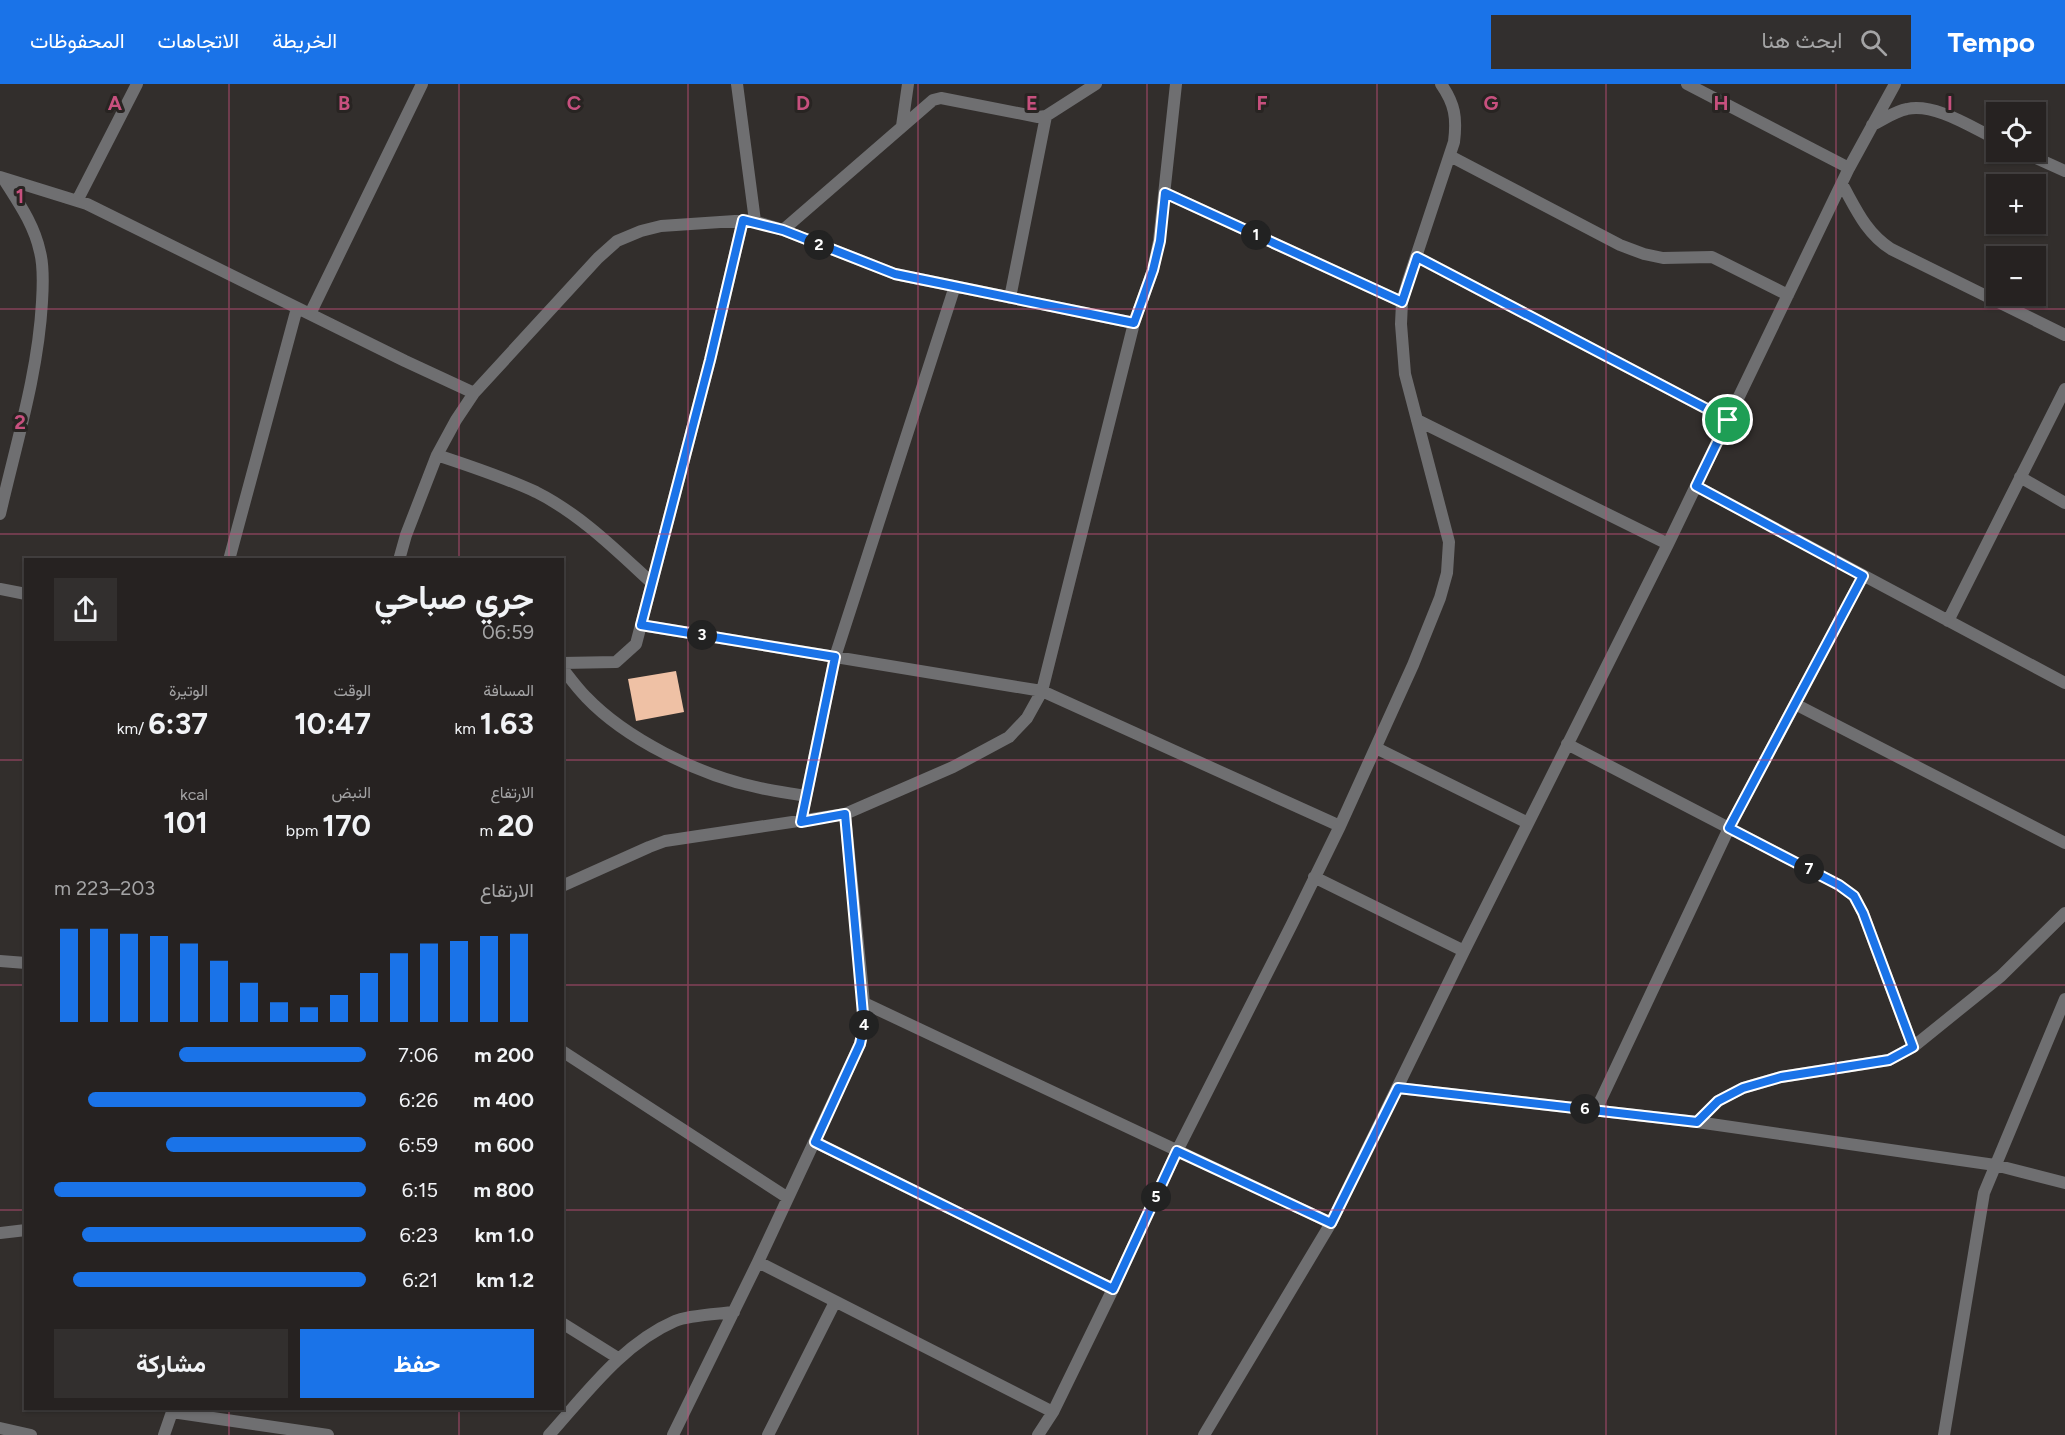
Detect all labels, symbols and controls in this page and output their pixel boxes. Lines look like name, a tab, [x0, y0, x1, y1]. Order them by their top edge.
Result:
search box	[1491, 15, 1911, 69]
text: Tempo	[1947, 25, 2035, 59]
icon: search	[1857, 26, 1890, 59]
text: ابحث هنا	[1762, 27, 1842, 54]
text: المحفوظات	[30, 28, 125, 53]
text: الاتجاهات	[158, 28, 239, 53]
text: الخريطة	[272, 28, 337, 53]
text: A	[108, 91, 123, 115]
text: B	[338, 91, 350, 115]
text: C	[567, 91, 581, 115]
text: D	[796, 91, 810, 115]
text: E	[1026, 91, 1038, 115]
text: F	[1256, 91, 1268, 115]
text: G	[1484, 91, 1499, 115]
text: H	[1714, 91, 1729, 115]
text: I	[1947, 91, 1953, 115]
map controls	[1986, 102, 2046, 306]
button: locate	[1986, 102, 2046, 162]
button: +	[1986, 174, 2046, 234]
text: 1	[16, 184, 24, 208]
pin: 1	[1241, 220, 1271, 250]
text: 1	[1253, 225, 1259, 244]
pin: 2	[804, 230, 834, 260]
text: 2	[814, 235, 824, 254]
button: −	[1986, 246, 2046, 306]
pin	[1702, 394, 1753, 445]
icon: arrive	[1711, 403, 1744, 436]
text: 2	[14, 410, 26, 434]
button: share	[54, 578, 117, 641]
text: جري صباحي	[374, 578, 534, 617]
text: 06:59	[482, 620, 534, 644]
pin: 3	[687, 620, 717, 650]
text: 3	[698, 625, 706, 644]
text: الوتيرة	[169, 681, 208, 700]
text: الوقت	[333, 681, 371, 700]
text: المسافة	[483, 681, 534, 700]
text: 6:37	[148, 705, 208, 742]
text: 10:47	[294, 705, 371, 742]
text: 1.63	[480, 705, 534, 742]
text: /km	[117, 719, 148, 738]
text: km	[454, 719, 480, 738]
text: النبض	[331, 783, 371, 802]
text: الارتفاع	[491, 783, 534, 802]
text: kcal	[180, 785, 208, 804]
text: 101	[163, 804, 208, 841]
text: 170	[322, 807, 371, 844]
text: 20	[497, 807, 534, 844]
text: bpm	[286, 821, 322, 840]
text: m	[480, 821, 497, 840]
pin: 7	[1794, 854, 1824, 884]
text: 7	[1805, 859, 1813, 878]
text: 203–223 m	[54, 876, 155, 900]
text: الارتفاع	[480, 878, 534, 902]
pin: 4	[849, 1010, 879, 1040]
text: 4	[859, 1015, 869, 1034]
text: 7:06	[398, 1043, 438, 1067]
text: 200 m	[474, 1043, 534, 1067]
text: 6:26	[399, 1088, 438, 1112]
text: 400 m	[473, 1088, 534, 1112]
pin: 6	[1570, 1094, 1600, 1124]
text: 6	[1580, 1099, 1590, 1118]
text: 6:59	[399, 1133, 438, 1157]
text: 600 m	[474, 1133, 534, 1157]
text: 6:15	[402, 1178, 438, 1202]
text: 800 m	[474, 1178, 534, 1202]
pin: 5	[1141, 1182, 1171, 1212]
text: 5	[1151, 1187, 1161, 1206]
text: 6:23	[400, 1223, 438, 1247]
text: 1.0 km	[475, 1223, 534, 1247]
text: 6:21	[402, 1268, 438, 1292]
text: 1.2 km	[476, 1268, 534, 1292]
button: مشاركة	[54, 1329, 288, 1398]
button: حفظ	[300, 1329, 534, 1398]

